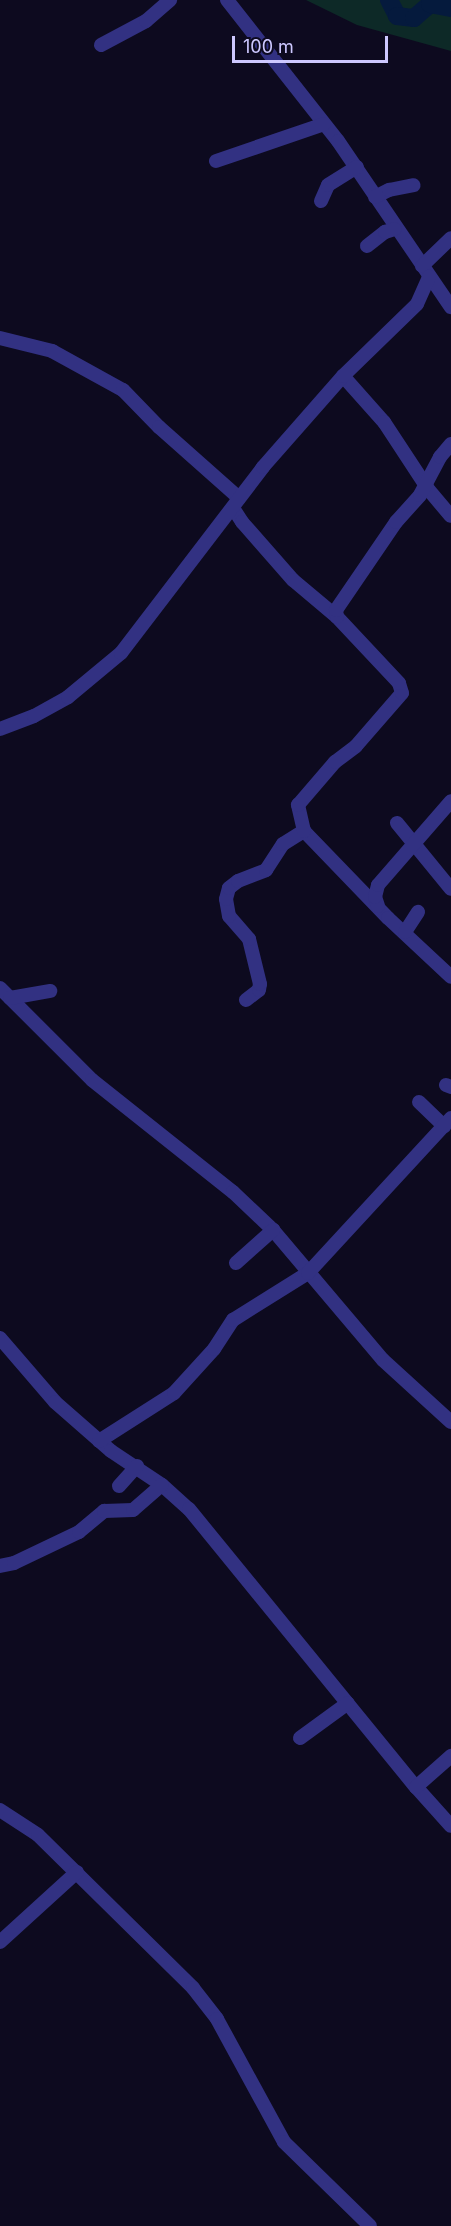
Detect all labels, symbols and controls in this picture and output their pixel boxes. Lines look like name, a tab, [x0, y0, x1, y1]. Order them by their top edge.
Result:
scale bar	[235, 24, 391, 62]
text: 100 m	[243, 36, 294, 57]

